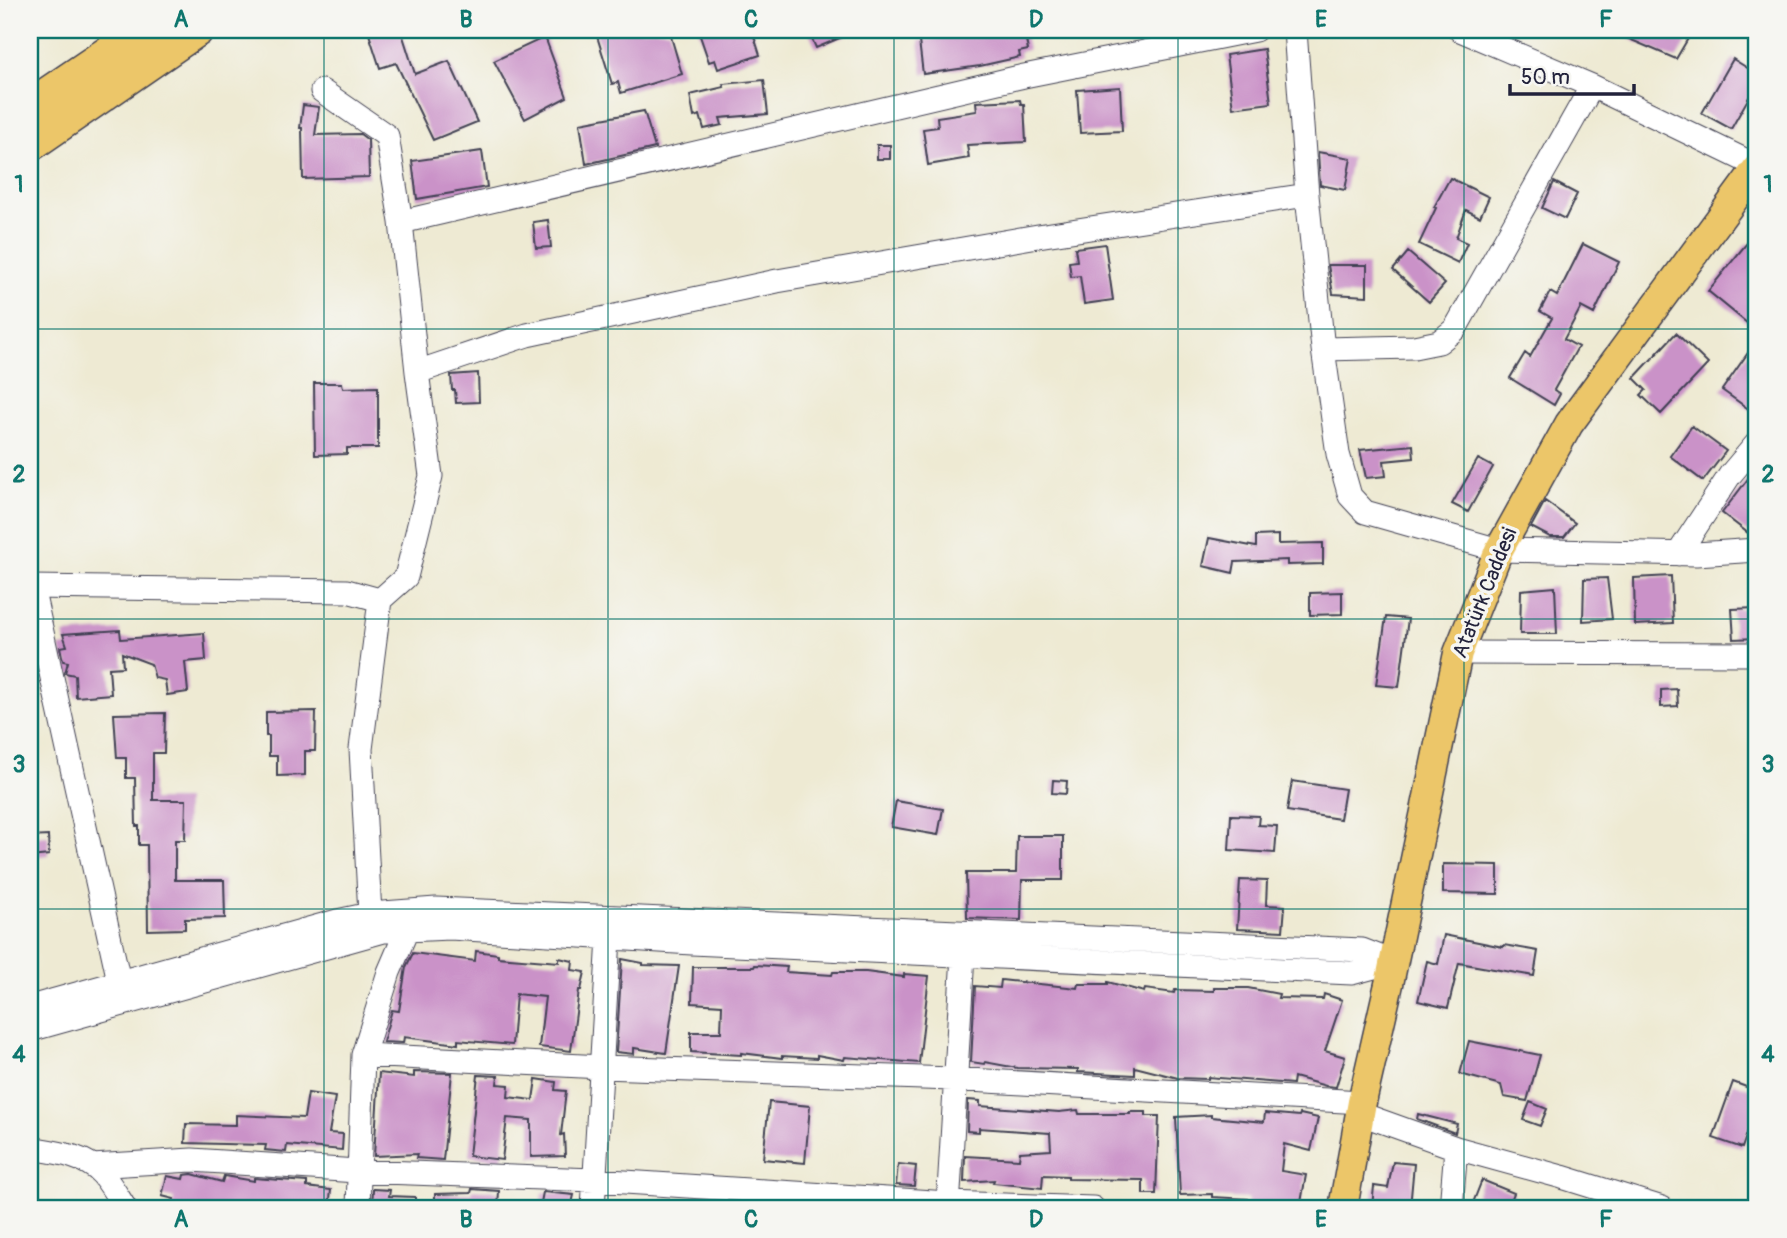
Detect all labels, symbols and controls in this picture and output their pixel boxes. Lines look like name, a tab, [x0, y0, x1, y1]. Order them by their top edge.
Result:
text: A	[174, 5, 189, 34]
text: B	[459, 5, 473, 34]
text: C	[744, 5, 758, 34]
text: D	[1029, 5, 1043, 34]
text: E	[1315, 5, 1327, 34]
text: F	[1599, 5, 1613, 34]
scale bar	[1510, 52, 1635, 96]
text: 50 m	[1521, 64, 1570, 91]
text: 1	[15, 170, 24, 199]
text: 1	[1764, 170, 1773, 199]
text: 2	[13, 460, 26, 489]
text: 2	[1762, 460, 1775, 489]
street label: Atatürk Caddesi	[1447, 524, 1524, 662]
text: 3	[13, 750, 25, 779]
text: 3	[1762, 750, 1774, 779]
text: 4	[12, 1040, 26, 1069]
text: 4	[1761, 1040, 1775, 1069]
text: A	[174, 1205, 189, 1234]
text: B	[459, 1205, 473, 1234]
text: C	[744, 1205, 758, 1234]
text: D	[1029, 1205, 1043, 1234]
text: E	[1315, 1205, 1327, 1234]
text: F	[1599, 1205, 1613, 1234]

